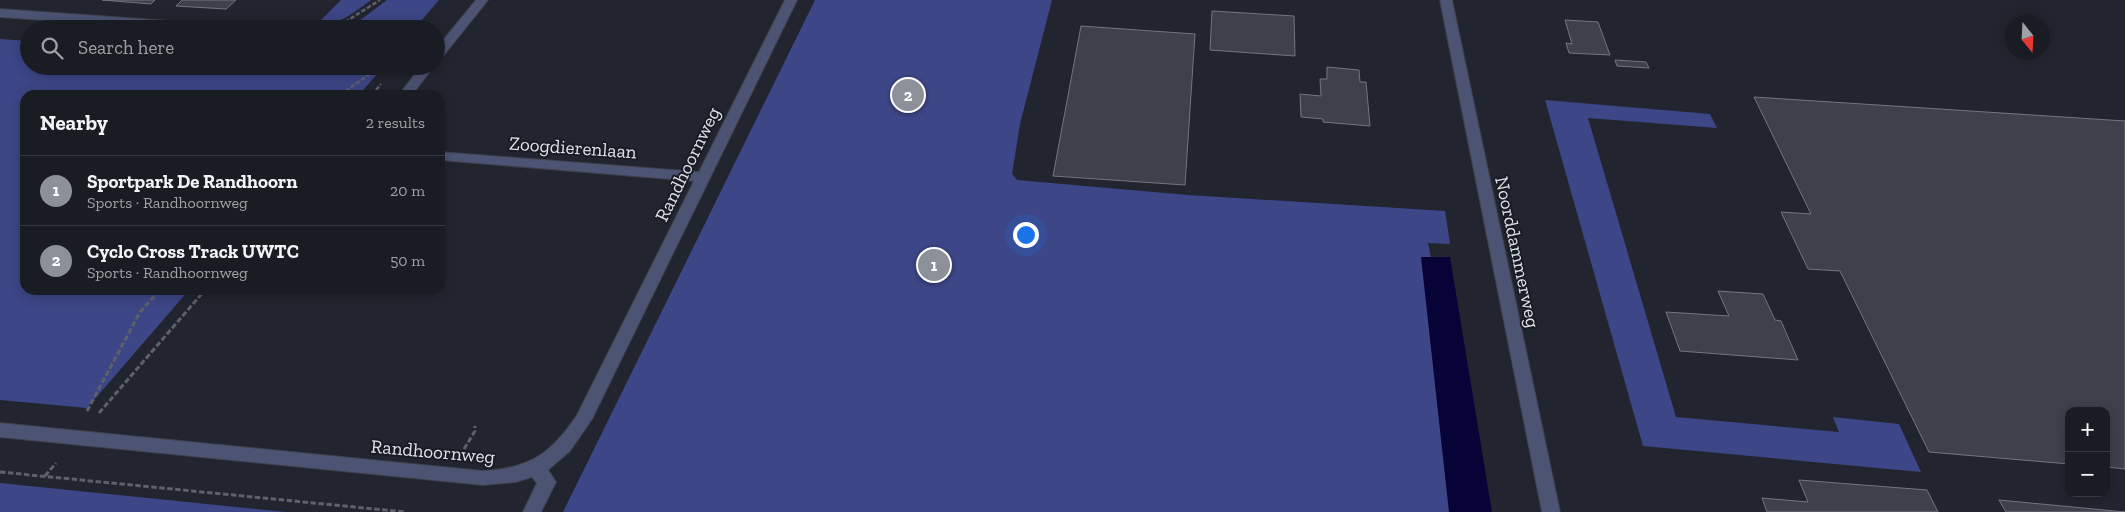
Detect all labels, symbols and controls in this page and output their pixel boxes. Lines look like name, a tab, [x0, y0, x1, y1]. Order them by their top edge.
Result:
north arrow	[2005, 15, 2050, 60]
search box	[20, 20, 445, 75]
icon: search	[38, 34, 66, 62]
text: Search here	[78, 36, 174, 59]
pin: 2	[892, 76, 924, 114]
street label: Randhoornweg	[650, 103, 725, 225]
text: Nearby	[40, 110, 108, 135]
text: 2 results	[366, 113, 425, 132]
street label: Zoogdierenlaan	[508, 132, 638, 163]
text: Sportpark De Randhoorn	[87, 170, 297, 193]
street label: Noorddammerweg	[1490, 174, 1545, 331]
text: 1	[53, 181, 59, 200]
text: 20 m	[390, 181, 425, 200]
text: Sports · Randhoornweg	[87, 193, 248, 212]
your location	[1013, 222, 1039, 248]
text: Cyclo Cross Track UWTC	[87, 240, 299, 263]
pin: 1	[918, 246, 950, 284]
text: 2	[52, 251, 60, 270]
text: 50 m	[390, 251, 425, 270]
text: Sports · Randhoornweg	[87, 263, 248, 282]
map controls	[2065, 407, 2110, 497]
button: +	[2065, 407, 2110, 452]
street label: Randhoornweg	[370, 435, 497, 468]
button: −	[2065, 452, 2110, 497]

